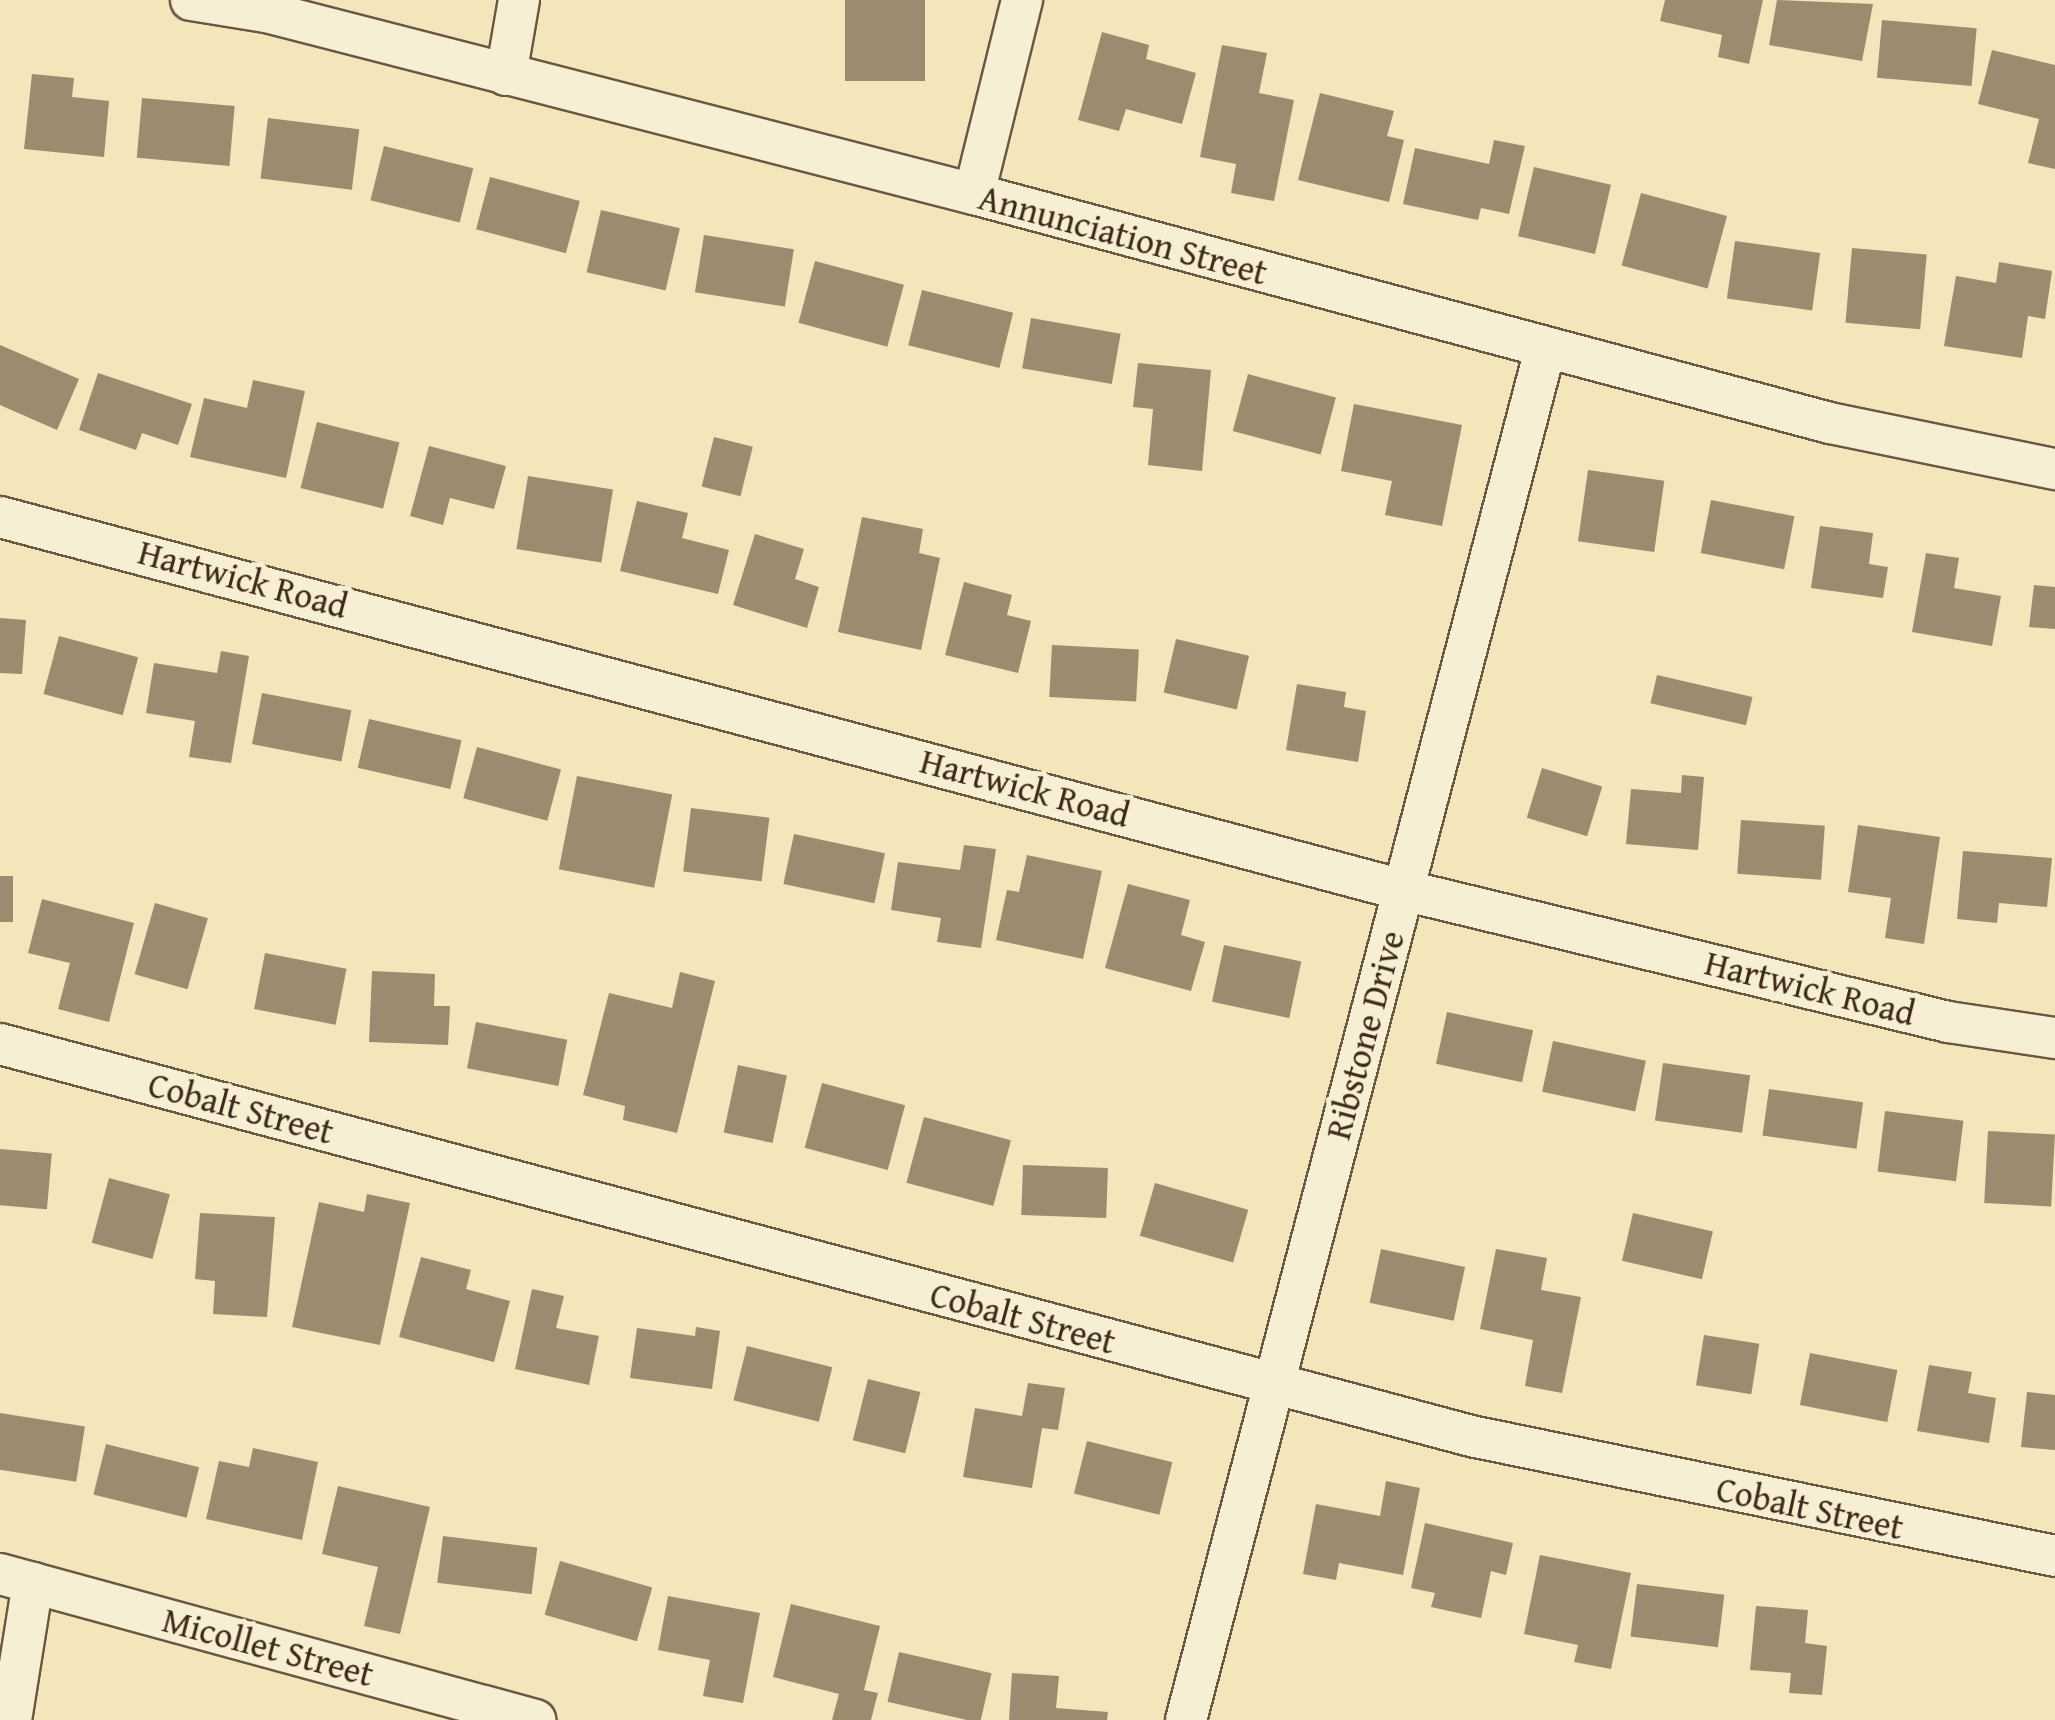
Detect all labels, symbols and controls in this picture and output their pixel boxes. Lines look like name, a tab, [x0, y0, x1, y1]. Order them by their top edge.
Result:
street label: Annunciation Street	[974, 176, 1272, 294]
street label: Hartwick Road	[134, 531, 352, 627]
street label: Hartwick Road	[916, 740, 1134, 836]
street label: Ribstone Drive	[1317, 926, 1413, 1144]
street label: Hartwick Road	[1701, 942, 1919, 1034]
street label: Cobalt Street	[144, 1063, 338, 1153]
street label: Cobalt Street	[926, 1273, 1120, 1363]
street label: Cobalt Street	[1713, 1468, 1907, 1548]
street label: Micollet Street	[158, 1599, 378, 1695]

